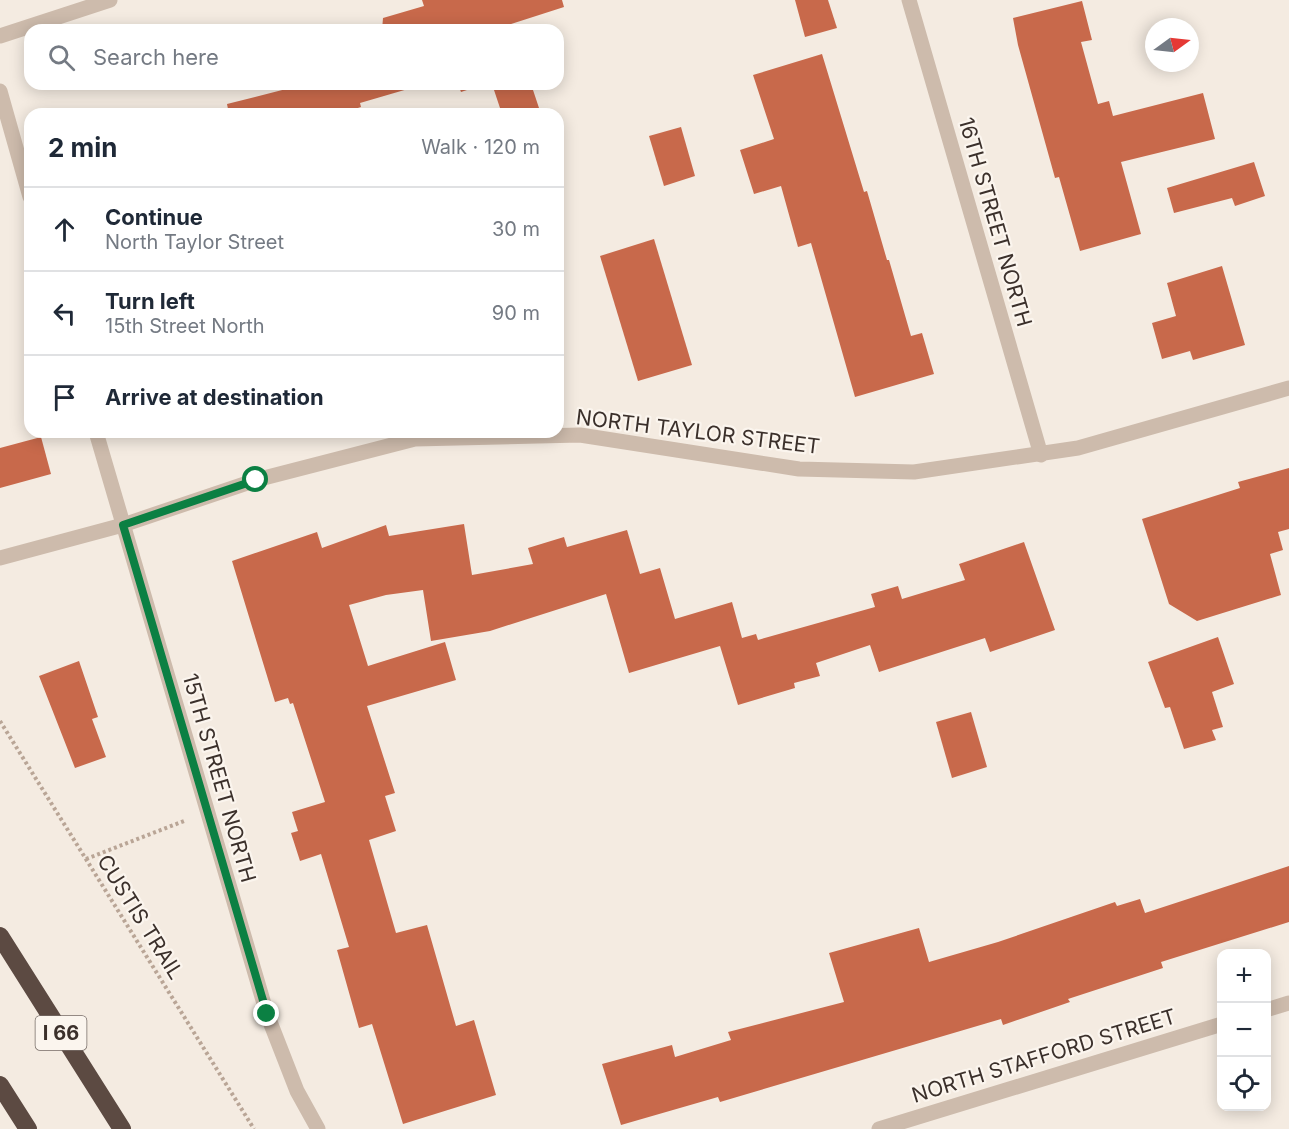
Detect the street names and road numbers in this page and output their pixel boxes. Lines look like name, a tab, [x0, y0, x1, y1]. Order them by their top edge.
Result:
street label: 16TH STREET NORTH	[954, 114, 1037, 329]
street label: NORTH TAYLOR STREET	[575, 404, 821, 459]
street label: 15TH STREET NORTH	[178, 671, 261, 885]
street label: CUSTIS TRAIL	[92, 850, 189, 984]
street label: NORTH STAFFORD STREET	[909, 1003, 1179, 1108]
road number: I 66	[36, 1016, 86, 1050]

